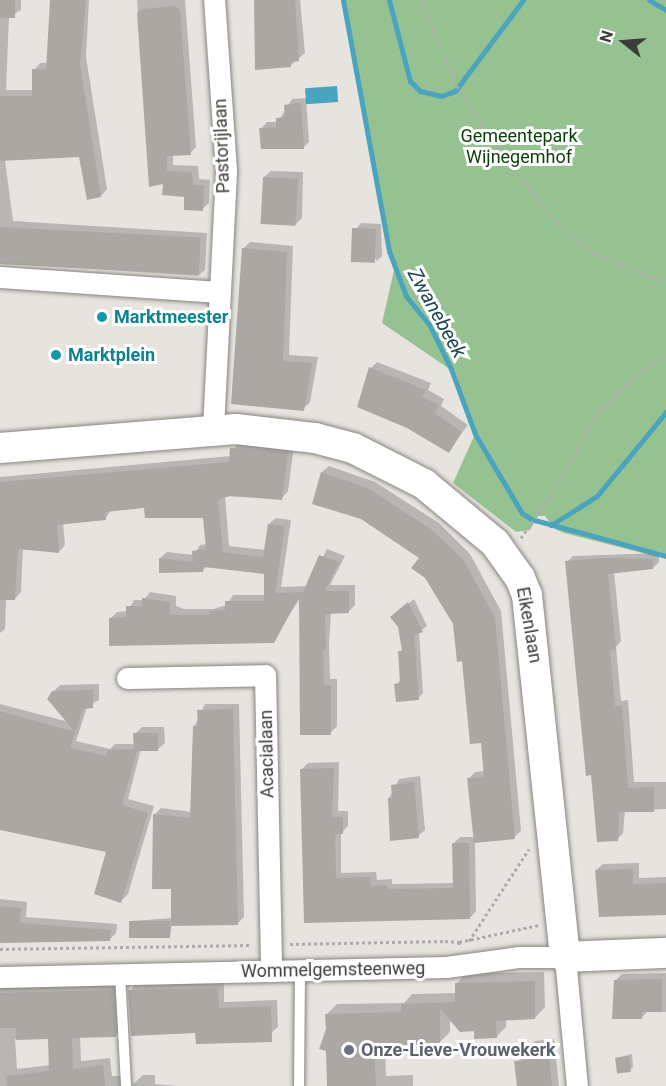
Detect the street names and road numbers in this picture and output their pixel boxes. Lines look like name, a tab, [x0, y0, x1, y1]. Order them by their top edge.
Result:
street label: Pastorijlaan	[210, 98, 234, 194]
street label: Eikenlaan	[512, 585, 546, 665]
street label: Acacialaan	[255, 710, 279, 798]
street label: Wommelgemsteenweg	[241, 958, 425, 982]

